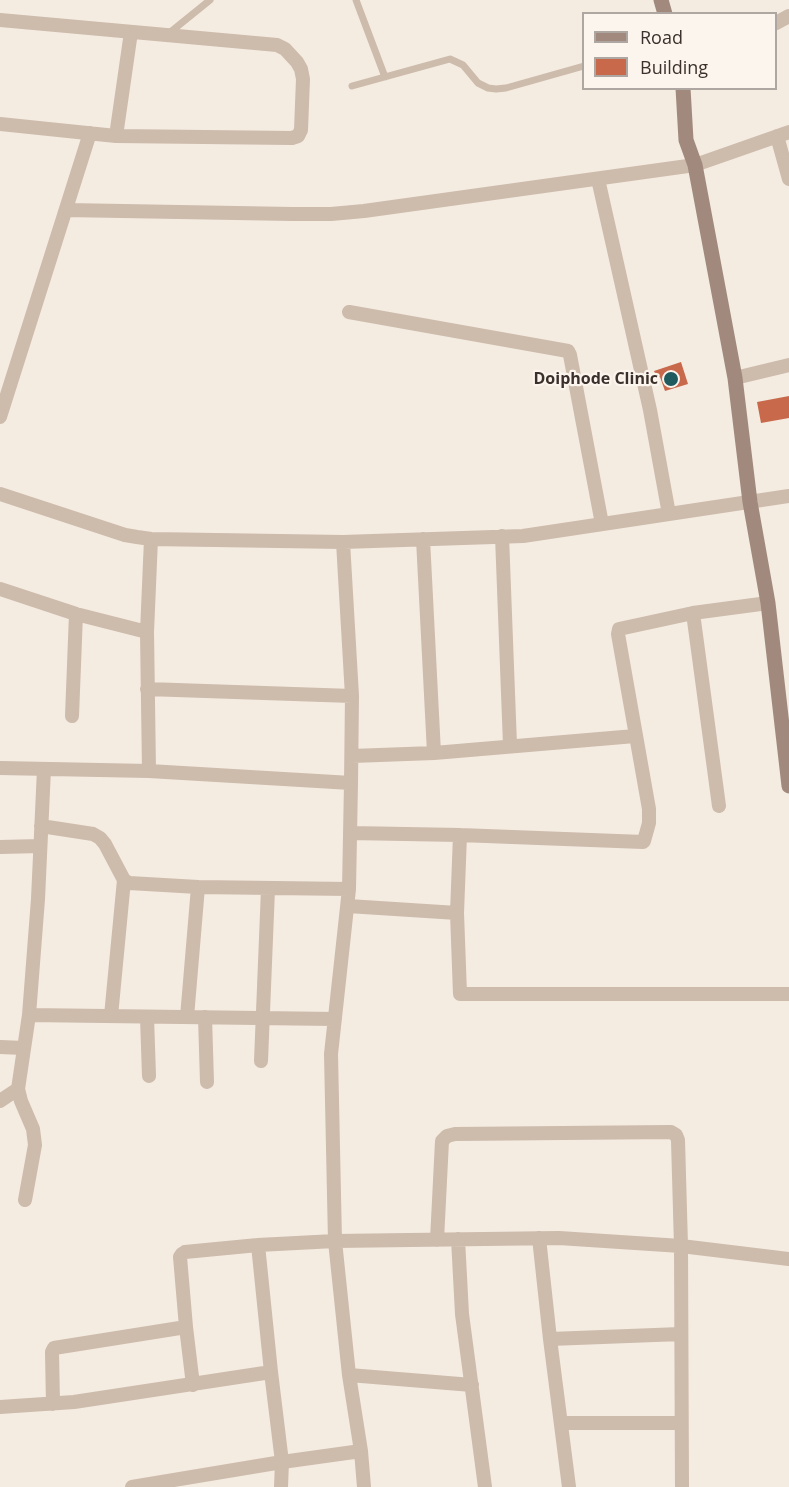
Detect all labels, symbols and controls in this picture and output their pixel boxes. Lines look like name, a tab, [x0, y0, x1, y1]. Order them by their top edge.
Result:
legend	[582, 12, 777, 90]
text: Road	[640, 25, 683, 49]
text: Building	[640, 55, 708, 79]
place label: Doiphode Clinic	[534, 369, 658, 389]
marker: Doiphode Clinic	[662, 370, 680, 388]

